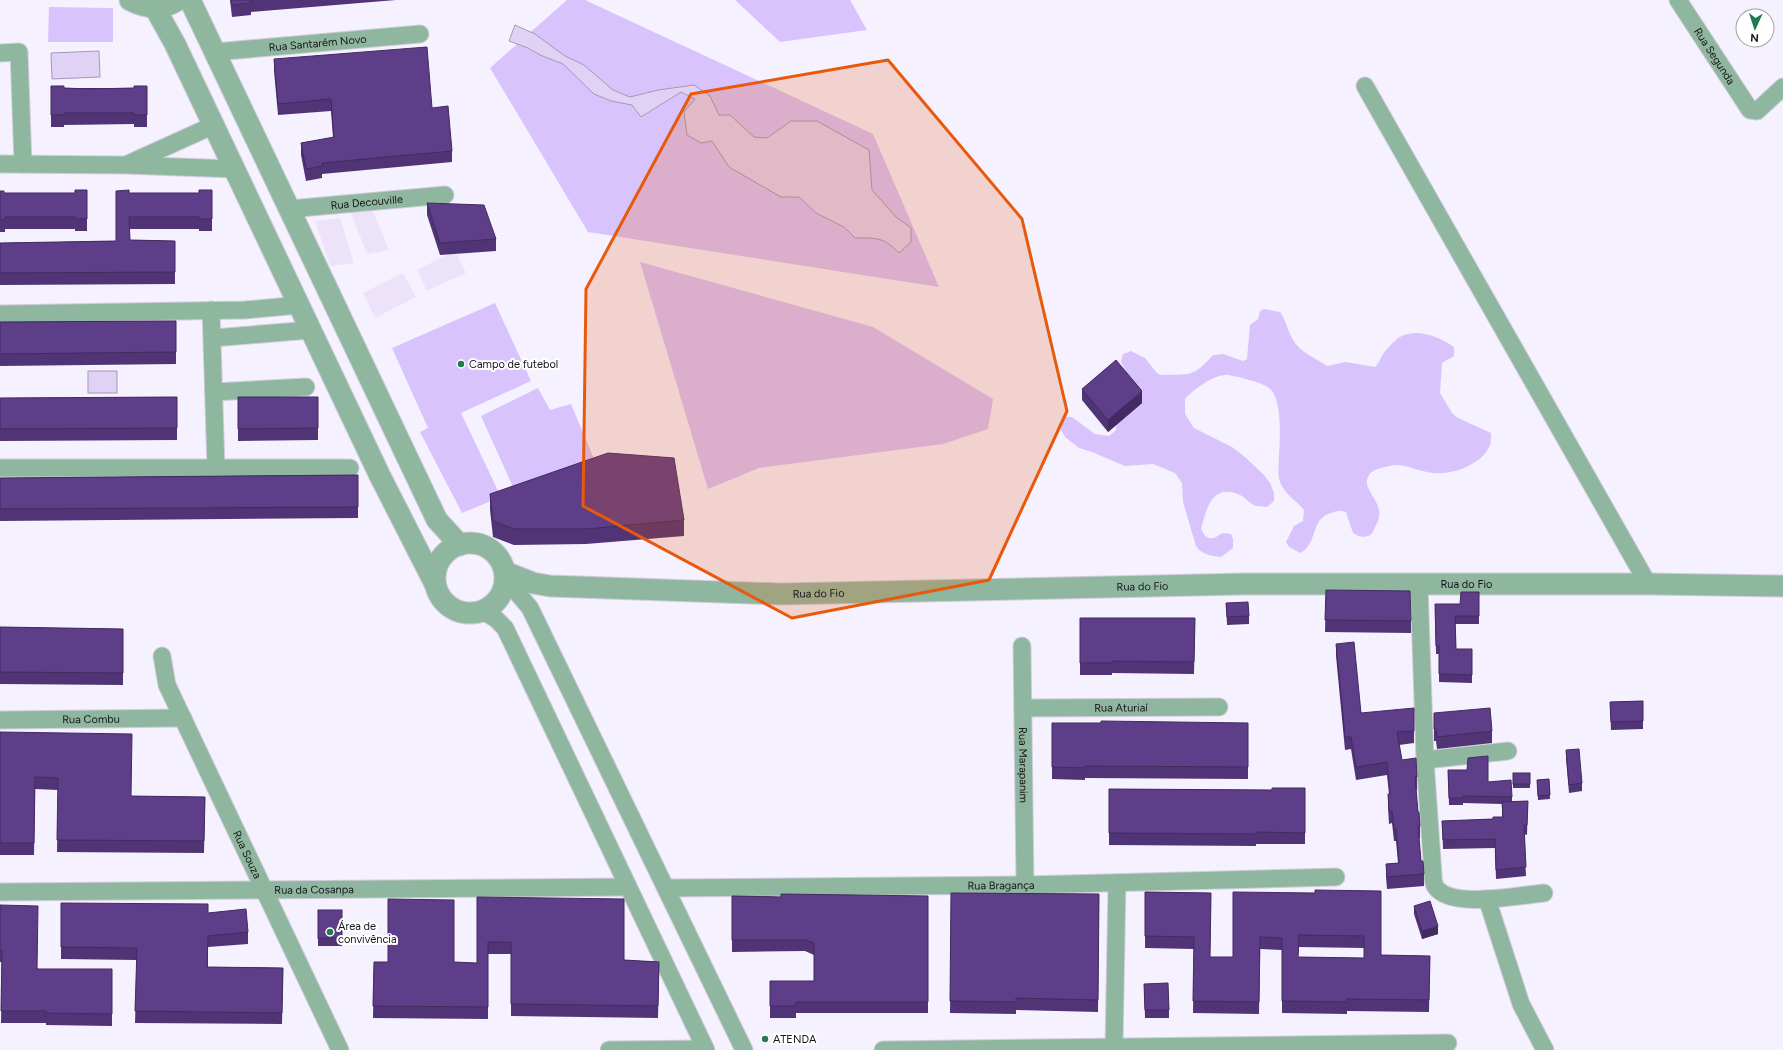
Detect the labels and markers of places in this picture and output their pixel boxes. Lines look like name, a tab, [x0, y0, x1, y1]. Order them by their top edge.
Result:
place label: Campo de futebol	[469, 358, 558, 371]
marker: Campo de futebol	[456, 359, 466, 369]
place label: Área de convivência	[338, 920, 397, 946]
marker: Área de convivência	[325, 927, 335, 937]
place label: ATENDA	[773, 1033, 817, 1046]
marker: ATENDA	[760, 1034, 770, 1044]

